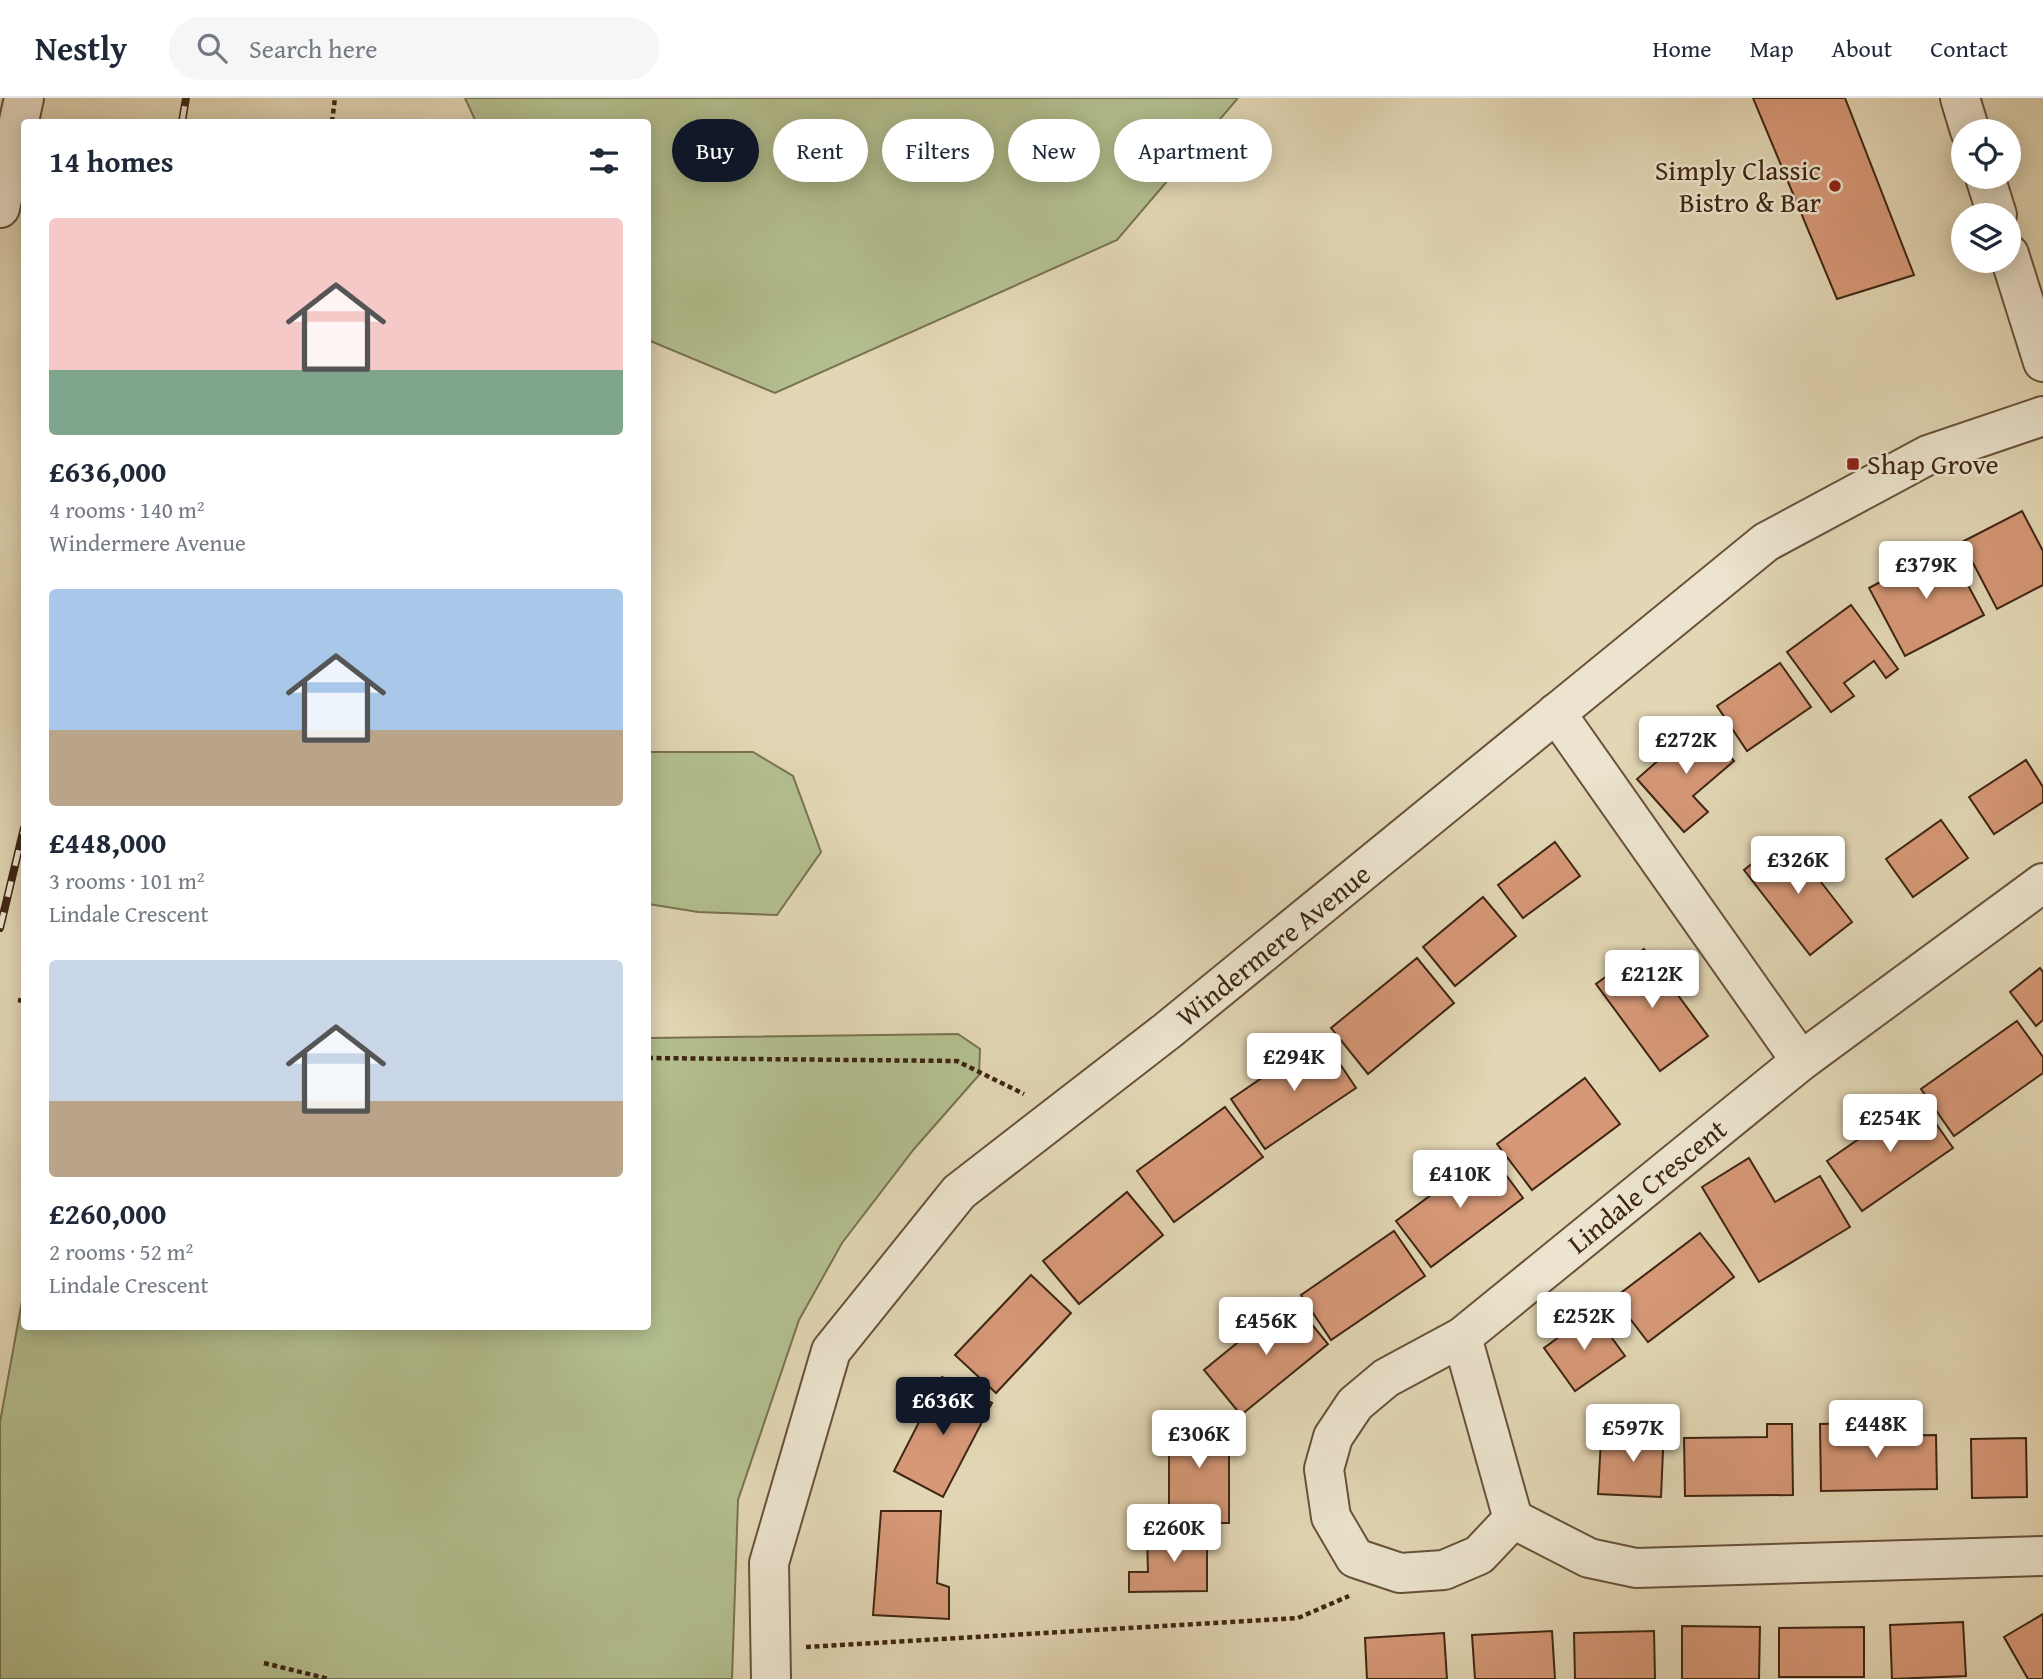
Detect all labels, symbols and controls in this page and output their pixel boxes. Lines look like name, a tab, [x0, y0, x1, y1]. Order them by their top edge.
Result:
search box	[169, 17, 659, 80]
text: Nestly	[35, 24, 127, 72]
icon: search	[193, 29, 231, 67]
text: Search here	[249, 29, 377, 68]
text: Home	[1653, 31, 1712, 66]
text: Map	[1750, 31, 1794, 66]
text: About	[1832, 31, 1892, 66]
text: Contact	[1930, 31, 2008, 66]
chip: Buy	[672, 119, 759, 182]
chip: Rent	[773, 119, 868, 182]
chip: Filters	[882, 119, 994, 182]
chip: New	[1008, 119, 1100, 182]
chip: Apartment	[1114, 119, 1272, 182]
map controls	[1951, 119, 2021, 273]
button: locate	[1951, 119, 2021, 189]
text: 14 homes	[49, 139, 174, 183]
icon: filters	[585, 142, 623, 180]
place label: Simply Classic Bistro & Bar	[1655, 149, 1821, 222]
marker: Simply Classic Bistro & Bar	[1827, 178, 1843, 194]
button: layers	[1951, 203, 2021, 273]
icon: home	[273, 264, 399, 390]
place label: Shap Grove	[1867, 443, 1999, 484]
text: £636,000	[49, 449, 166, 493]
marker: Shap Grove	[1845, 456, 1861, 472]
text: 4 rooms · 140 m²	[49, 493, 204, 526]
text: Windermere Avenue	[49, 526, 246, 559]
pin: £379K	[1877, 542, 1975, 601]
text: £379K	[1895, 547, 1957, 580]
icon: home	[273, 635, 399, 761]
pin: £272K	[1637, 716, 1735, 776]
text: £272K	[1655, 722, 1717, 755]
text: £448,000	[49, 820, 166, 864]
pin: £326K	[1749, 836, 1847, 896]
text: £326K	[1767, 842, 1829, 875]
street label: Windermere Avenue	[1167, 853, 1379, 1036]
text: 3 rooms · 101 m²	[49, 864, 204, 897]
text: Lindale Crescent	[49, 897, 209, 930]
pin: £212K	[1603, 950, 1701, 1010]
text: £212K	[1621, 956, 1683, 989]
icon: home	[273, 1006, 399, 1132]
pin: £294K	[1245, 1034, 1343, 1093]
text: £294K	[1263, 1039, 1325, 1072]
pin: £254K	[1841, 1094, 1939, 1154]
text: £254K	[1859, 1100, 1921, 1133]
street label: Lindale Crescent	[1558, 1108, 1735, 1263]
pin: £410K	[1411, 1150, 1509, 1210]
text: £410K	[1429, 1156, 1491, 1189]
text: £260,000	[49, 1191, 166, 1235]
text: 2 rooms · 52 m²	[49, 1235, 193, 1268]
text: Lindale Crescent	[49, 1268, 209, 1301]
pin: £252K	[1535, 1292, 1633, 1352]
pin: £456K	[1217, 1298, 1315, 1357]
text: £252K	[1553, 1298, 1615, 1331]
text: £456K	[1235, 1303, 1297, 1336]
pin: £636K	[894, 1378, 992, 1437]
text: £636K	[912, 1383, 974, 1416]
pin: £448K	[1827, 1400, 1925, 1460]
pin: £597K	[1584, 1404, 1682, 1464]
text: £448K	[1845, 1406, 1907, 1439]
pin: £306K	[1150, 1410, 1248, 1470]
text: £597K	[1602, 1410, 1664, 1443]
text: £306K	[1168, 1416, 1230, 1449]
pin: £260K	[1125, 1504, 1223, 1564]
text: £260K	[1143, 1510, 1205, 1543]

